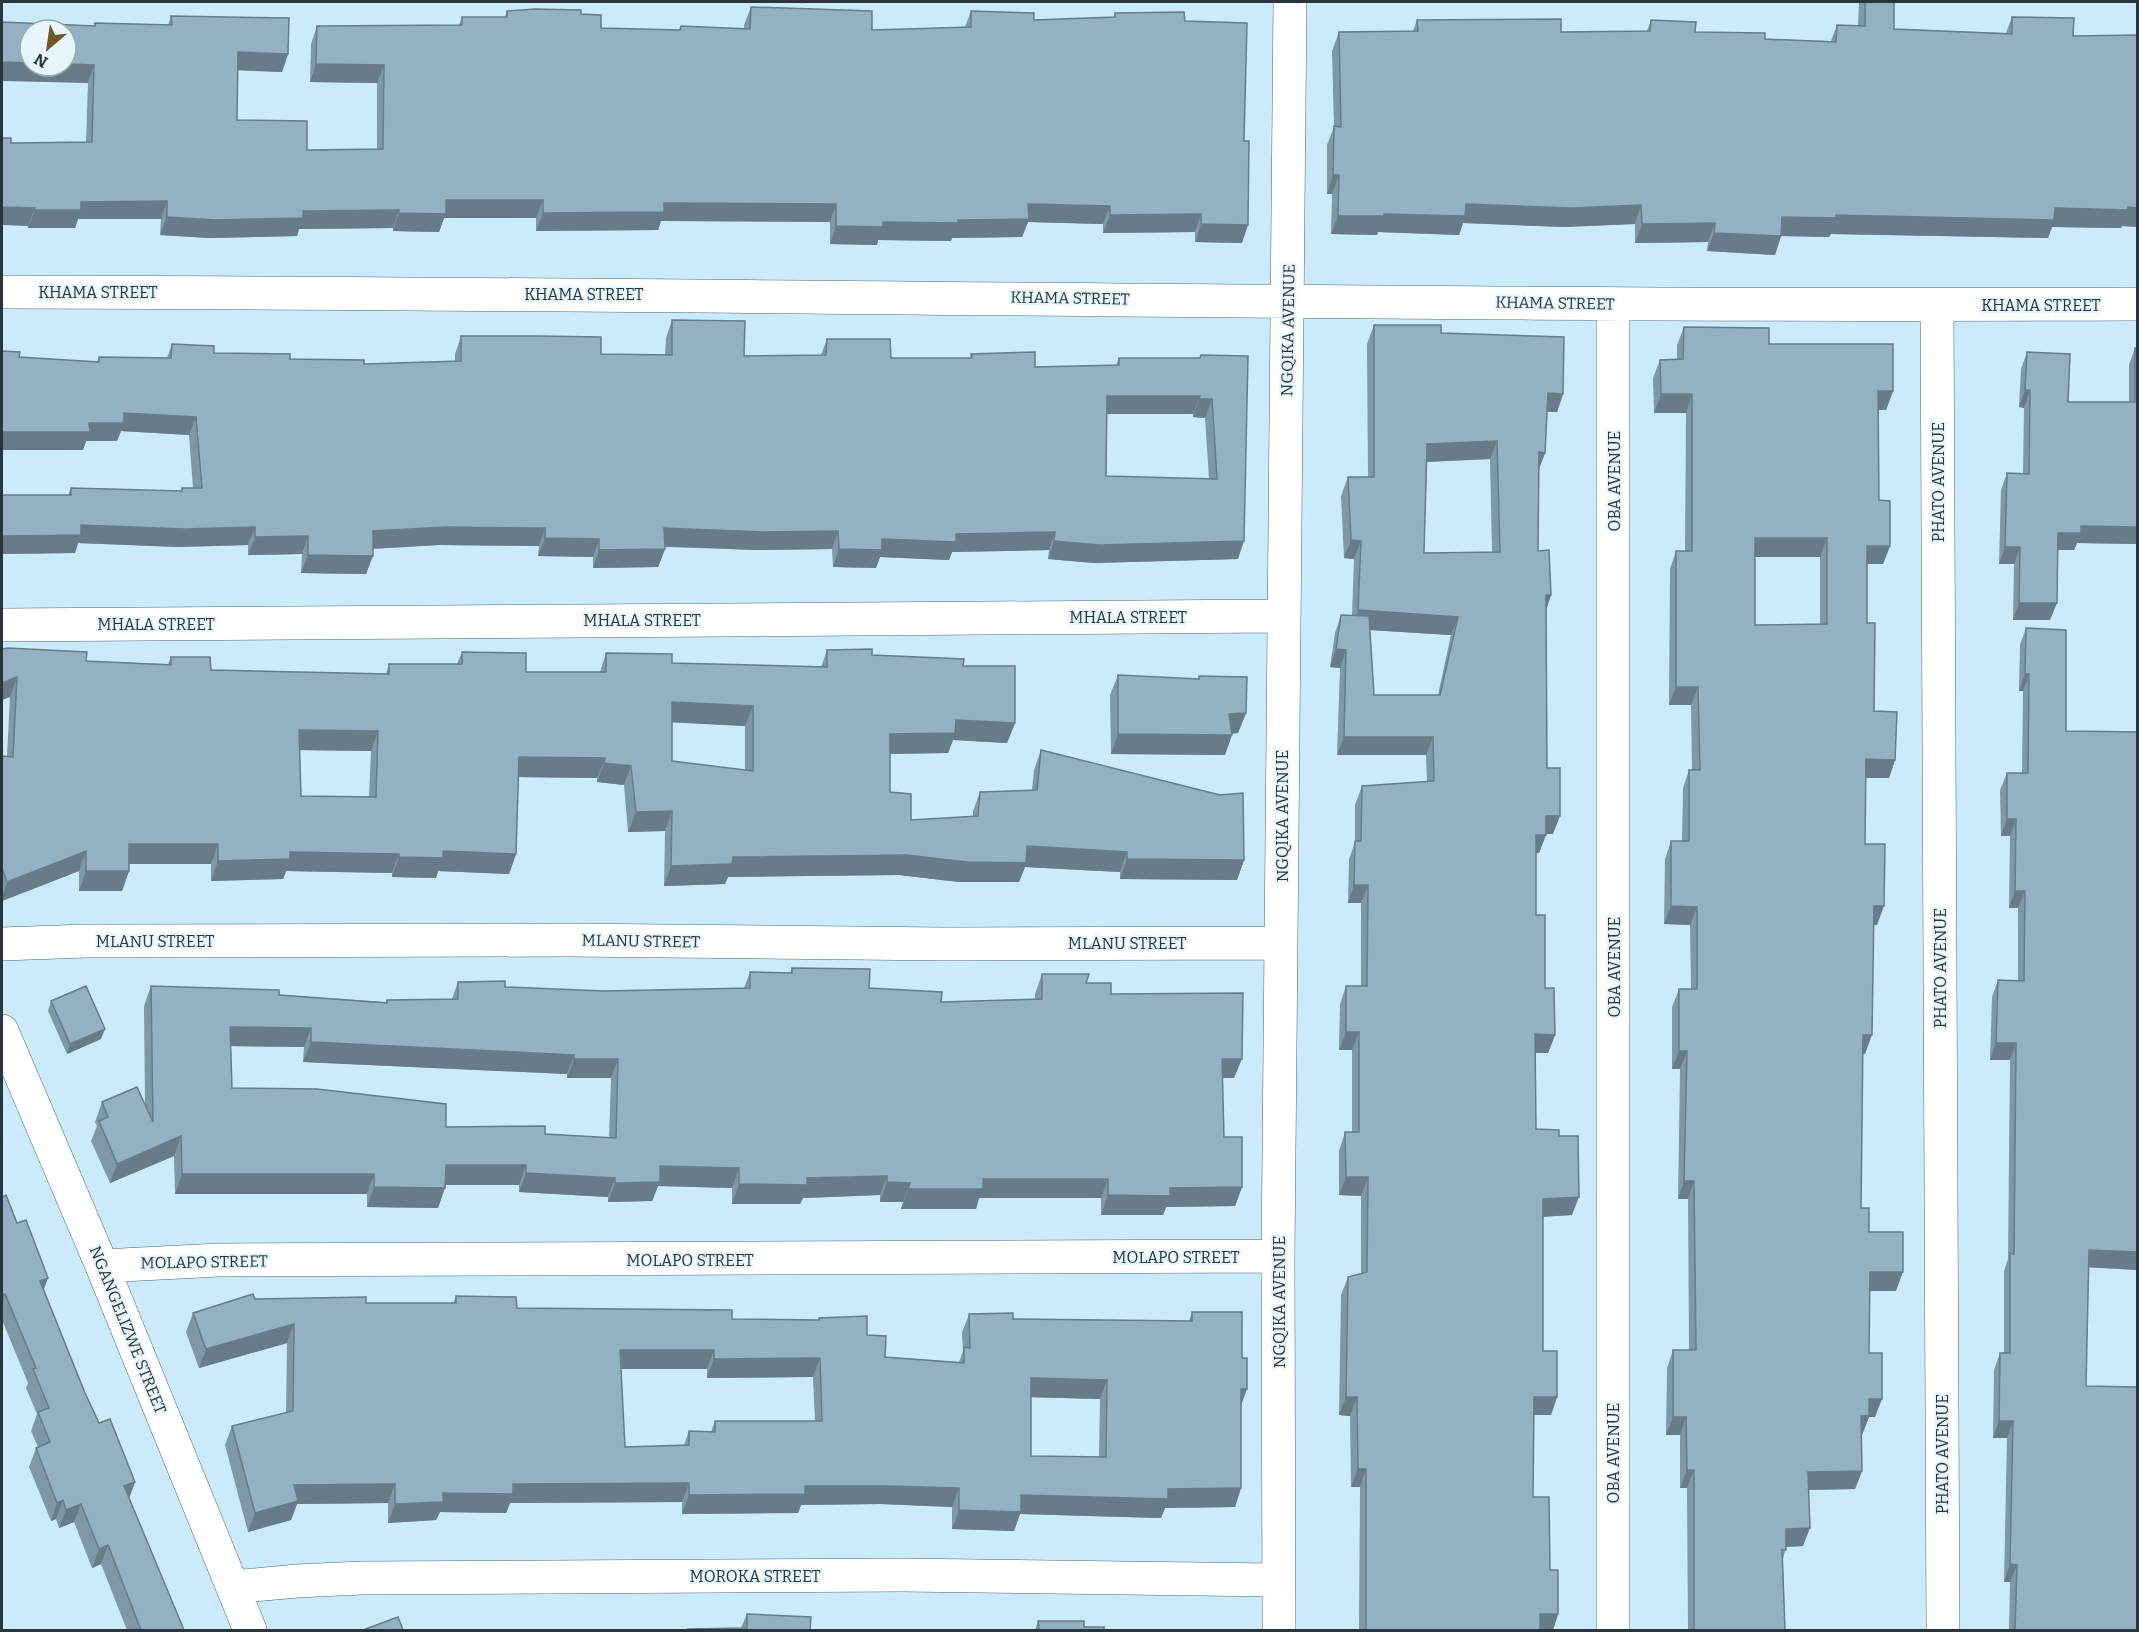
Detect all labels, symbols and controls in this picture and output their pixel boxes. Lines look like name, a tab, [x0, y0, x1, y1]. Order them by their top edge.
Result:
north arrow	[18, 18, 78, 78]
text: N	[31, 49, 51, 72]
street label: NGQIKA AVENUE	[1277, 263, 1299, 397]
street label: KHAMA STREET	[38, 283, 158, 302]
street label: KHAMA STREET	[524, 285, 644, 304]
street label: KHAMA STREET	[1010, 287, 1130, 309]
street label: KHAMA STREET	[1495, 292, 1615, 314]
street label: KHAMA STREET	[1981, 296, 2101, 315]
street label: PHATO AVENUE	[1929, 422, 1948, 542]
street label: OBA AVENUE	[1605, 431, 1624, 531]
street label: MHALA STREET	[1069, 608, 1187, 627]
street label: MHALA STREET	[583, 611, 701, 630]
street label: MHALA STREET	[97, 615, 215, 634]
street label: NGQIKA AVENUE	[1273, 750, 1292, 882]
street label: PHATO AVENUE	[1931, 908, 1950, 1028]
street label: OBA AVENUE	[1605, 917, 1624, 1017]
street label: MLANU STREET	[582, 930, 700, 952]
street label: MLANU STREET	[96, 932, 214, 951]
street label: MLANU STREET	[1068, 934, 1186, 953]
street label: NGQIKA AVENUE	[1270, 1236, 1289, 1368]
street label: NGANGELIZWE STREET	[86, 1243, 170, 1417]
street label: MOLAPO STREET	[1112, 1248, 1240, 1267]
street label: MOLAPO STREET	[140, 1251, 268, 1273]
street label: MOLAPO STREET	[626, 1251, 754, 1270]
street label: PHATO AVENUE	[1933, 1394, 1952, 1514]
street label: OBA AVENUE	[1604, 1403, 1623, 1503]
street label: MOROKA STREET	[689, 1567, 821, 1586]

